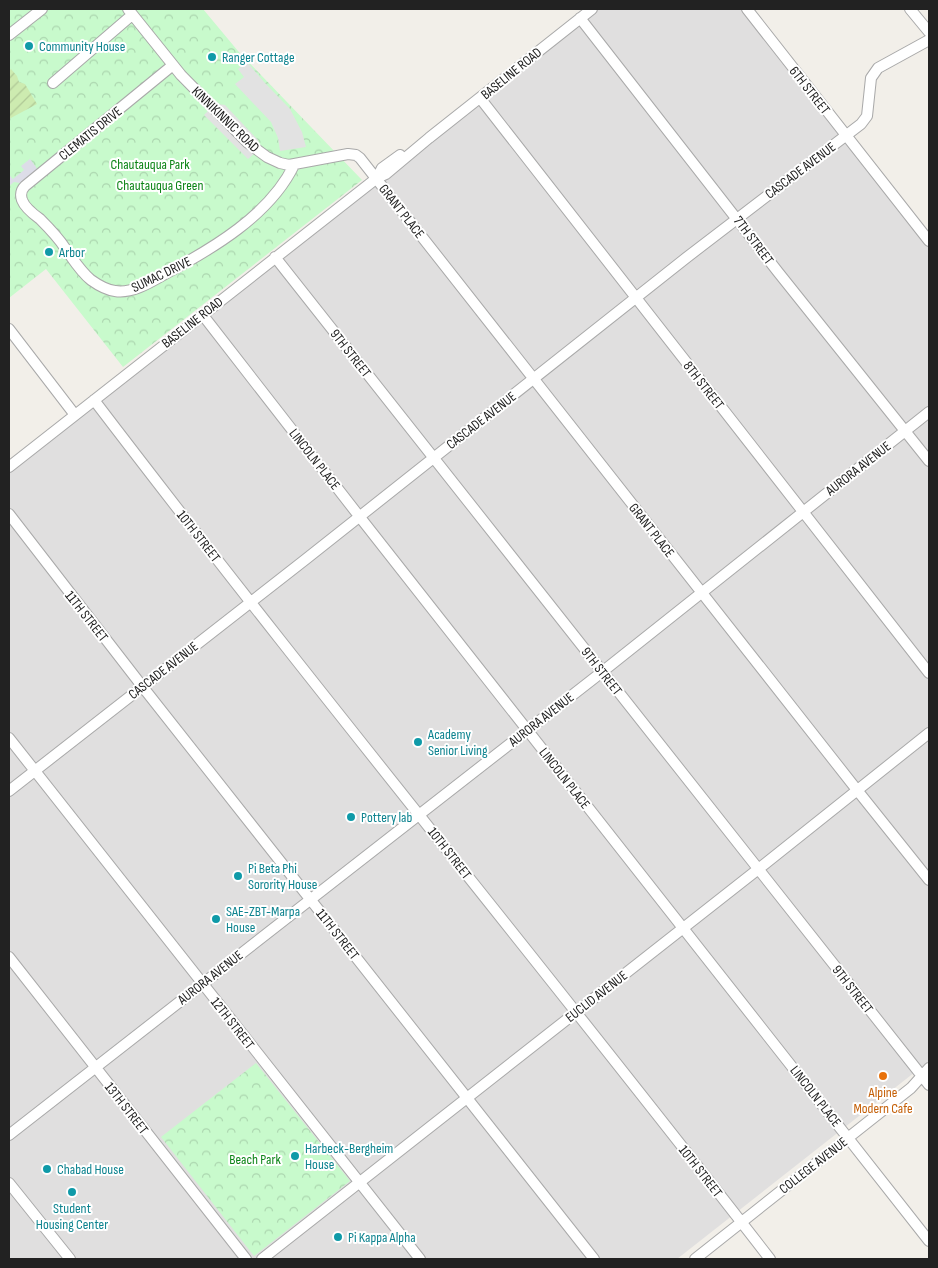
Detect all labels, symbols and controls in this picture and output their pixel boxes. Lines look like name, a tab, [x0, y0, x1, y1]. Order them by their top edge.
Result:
place label: Community House	[39, 38, 125, 55]
marker: Community House	[23, 40, 35, 52]
street label: BASELINE ROAD	[478, 44, 545, 103]
place label: Ranger Cottage	[222, 49, 295, 66]
marker: Ranger Cottage	[206, 51, 218, 63]
street label: 6TH STREET	[786, 63, 834, 118]
street label: KINNIKINNIC ROAD	[188, 83, 263, 156]
street label: CLEMATIS DRIVE	[55, 103, 126, 164]
street label: CASCADE AVENUE	[762, 138, 839, 202]
park label: Chautauqua Park	[110, 156, 190, 173]
park label: Chautauqua Green	[117, 177, 203, 194]
street label: GRANT PLACE	[375, 181, 428, 242]
street label: 7TH STREET	[730, 213, 778, 268]
place label: Arbor	[58, 244, 85, 261]
marker: Arbor	[43, 246, 55, 258]
street label: SUMAC DRIVE	[129, 253, 194, 296]
street label: BASELINE ROAD	[158, 293, 226, 352]
street label: 9TH STREET	[327, 326, 375, 381]
street label: 8TH STREET	[680, 358, 728, 413]
street label: CASCADE AVENUE	[443, 388, 520, 453]
street label: LINCOLN PLACE	[285, 425, 344, 493]
street label: AURORA AVENUE	[821, 437, 895, 500]
street label: GRANT PLACE	[625, 500, 678, 561]
street label: 10TH STREET	[173, 507, 224, 566]
street label: 11TH STREET	[61, 587, 112, 645]
street label: CASCADE AVENUE	[125, 638, 202, 703]
street label: 9TH STREET	[578, 644, 626, 699]
street label: AURORA AVENUE	[504, 688, 578, 751]
place label: Academy Senior Living	[427, 726, 488, 759]
marker: Academy Senior Living	[412, 736, 424, 748]
street label: LINCOLN PLACE	[535, 744, 594, 812]
place label: Pottery lab	[361, 809, 413, 826]
marker: Pottery lab	[345, 811, 357, 823]
street label: 10TH STREET	[424, 824, 475, 883]
place label: Pi Beta Phi Sorority House	[248, 860, 317, 893]
marker: Pi Beta Phi Sorority House	[232, 870, 244, 882]
place label: SAE-ZBT-Marpa House	[226, 903, 300, 936]
street label: 11TH STREET	[312, 905, 363, 963]
marker: SAE-ZBT-Marpa House	[210, 913, 222, 925]
street label: AURORA AVENUE	[173, 946, 247, 1009]
street label: 9TH STREET	[829, 962, 877, 1017]
street label: EUCLID AVENUE	[562, 967, 631, 1026]
street label: 12TH STREET	[207, 994, 258, 1053]
street label: LINCOLN PLACE	[786, 1062, 845, 1130]
marker: Alpine Modern Cafe	[877, 1070, 889, 1082]
street label: 13TH STREET	[101, 1079, 152, 1138]
place label: Alpine Modern Cafe	[853, 1084, 913, 1117]
street label: COLLEGE AVENUE	[776, 1133, 851, 1197]
place label: Harbeck-Bergheim House	[305, 1140, 393, 1173]
street label: 10TH STREET	[675, 1142, 726, 1201]
marker: Harbeck-Bergheim House	[289, 1150, 301, 1162]
park label: Beach Park	[229, 1151, 281, 1168]
place label: Chabad House	[57, 1161, 124, 1178]
marker: Chabad House	[41, 1163, 53, 1175]
marker: Student Housing Center	[66, 1186, 78, 1198]
place label: Student Housing Center	[36, 1200, 108, 1233]
place label: Pi Kappa Alpha	[348, 1229, 416, 1246]
marker: Pi Kappa Alpha	[332, 1231, 344, 1243]

